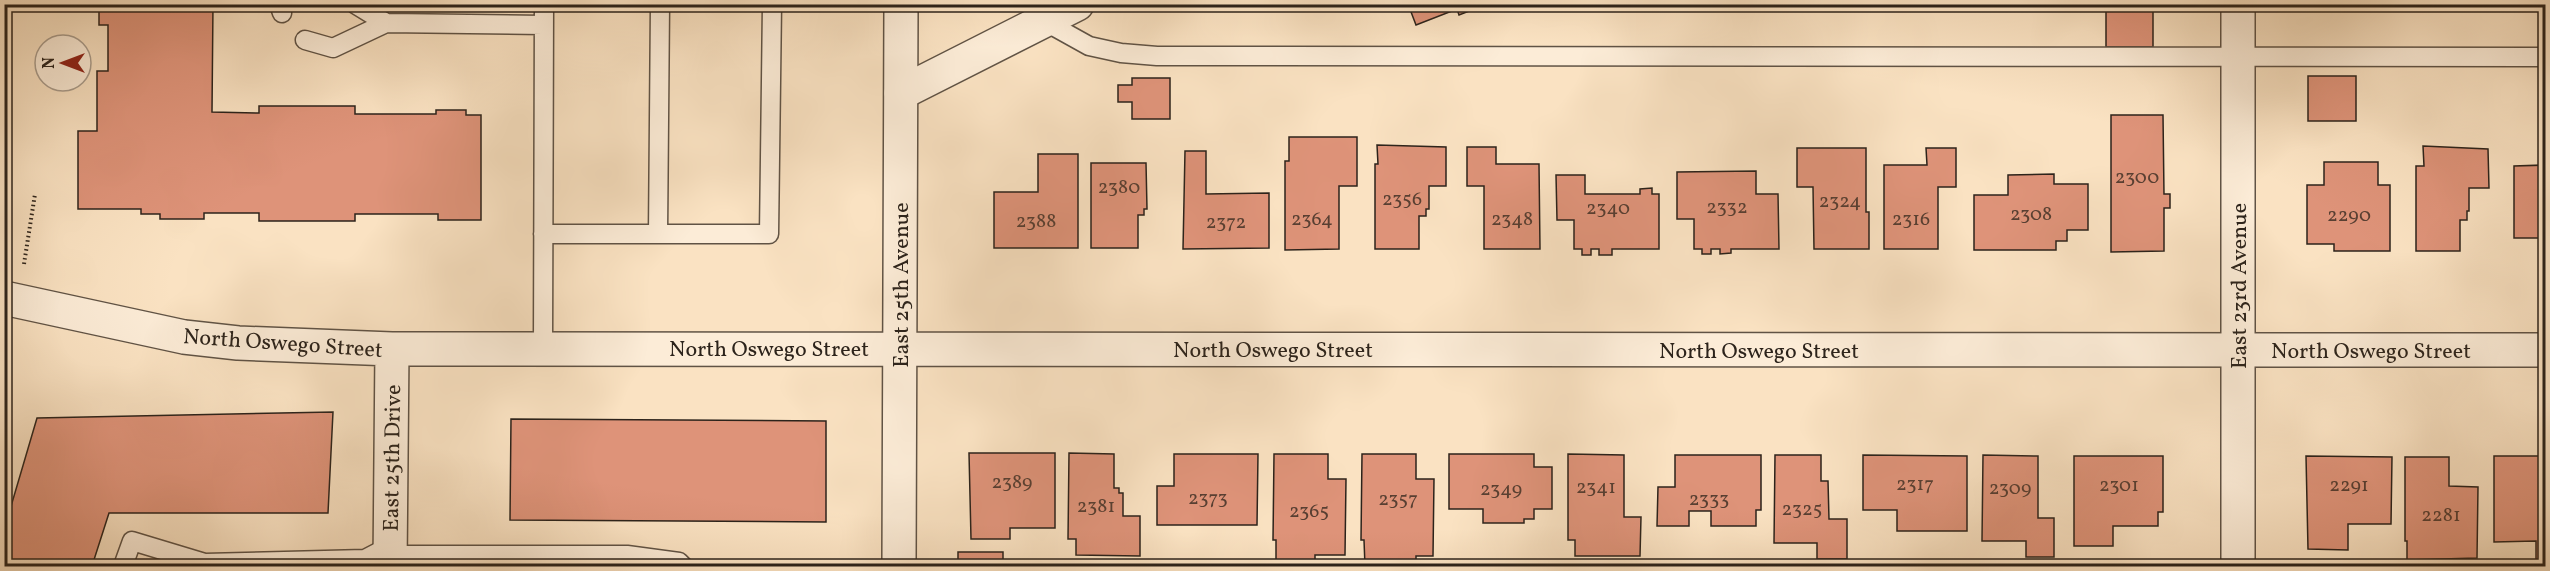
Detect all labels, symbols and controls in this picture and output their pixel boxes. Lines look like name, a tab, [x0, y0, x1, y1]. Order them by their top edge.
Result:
north arrow	[33, 33, 93, 93]
text: N	[39, 57, 61, 69]
house number: 2300	[2115, 164, 2159, 192]
house number: 2380	[1098, 174, 1140, 202]
house number: 2356	[1382, 186, 1422, 214]
house number: 2324	[1819, 188, 1861, 216]
house number: 2332	[1706, 194, 1748, 222]
house number: 2340	[1586, 195, 1630, 223]
house number: 2308	[2010, 201, 2052, 229]
street label: East 25th Avenue	[887, 202, 918, 368]
house number: 2290	[2327, 202, 2371, 230]
street label: East 23rd Avenue	[2225, 203, 2256, 369]
house number: 2364	[1291, 206, 1333, 234]
house number: 2348	[1491, 206, 1533, 234]
house number: 2316	[1892, 206, 1930, 234]
house number: 2388	[1016, 208, 1056, 236]
house number: 2372	[1206, 209, 1246, 237]
street label: North Oswego Street	[182, 322, 384, 367]
street label: North Oswego Street	[669, 335, 869, 366]
street label: North Oswego Street	[1173, 336, 1373, 367]
street label: North Oswego Street	[1659, 337, 1859, 368]
street label: North Oswego Street	[2271, 337, 2471, 368]
street label: East 25th Drive	[377, 384, 410, 532]
house number: 2389	[992, 469, 1032, 497]
house number: 2317	[1896, 471, 1934, 499]
house number: 2301	[2099, 472, 2139, 500]
house number: 2291	[2329, 472, 2369, 500]
house number: 2341	[1576, 474, 1616, 502]
house number: 2309	[1989, 475, 2031, 503]
house number: 2349	[1480, 476, 1522, 504]
house number: 2373	[1188, 485, 1228, 513]
house number: 2357	[1378, 486, 1418, 514]
house number: 2333	[1689, 486, 1729, 514]
house number: 2381	[1077, 493, 1115, 521]
house number: 2325	[1782, 496, 1822, 524]
house number: 2365	[1289, 498, 1329, 526]
house number: 2281	[2421, 502, 2461, 530]

